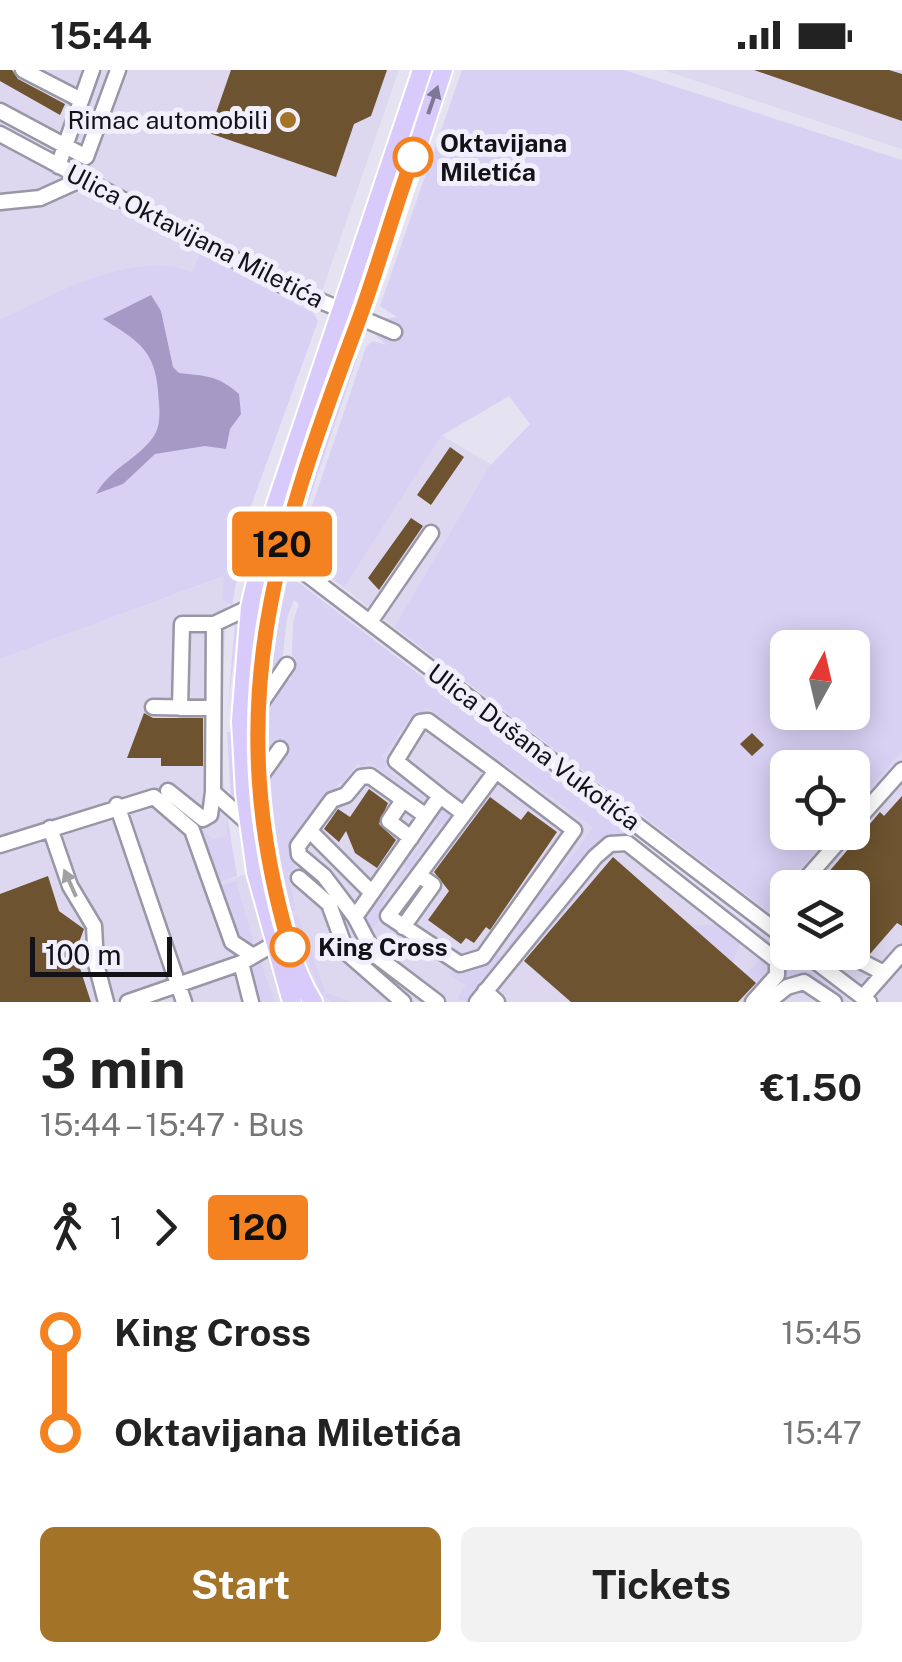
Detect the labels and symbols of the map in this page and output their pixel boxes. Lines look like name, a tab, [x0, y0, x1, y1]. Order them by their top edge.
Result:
one-way arrow	[426, 85, 441, 115]
place label: Rimac automobili	[67, 105, 268, 135]
marker: Rimac automobili	[277, 109, 299, 131]
place label: Oktavijana Miletića	[440, 128, 567, 187]
marker: Oktavijana Miletića	[394, 138, 432, 176]
street label: Ulica Oktavijana Miletića	[61, 158, 329, 314]
line badge: 120	[224, 512, 340, 576]
north arrow	[770, 630, 870, 730]
street label: Ulica Dušana Vukotića	[422, 657, 646, 837]
one-way arrow	[62, 868, 78, 897]
marker: King Cross	[271, 928, 309, 966]
scale bar	[30, 932, 172, 976]
place label: King Cross	[318, 932, 448, 962]

